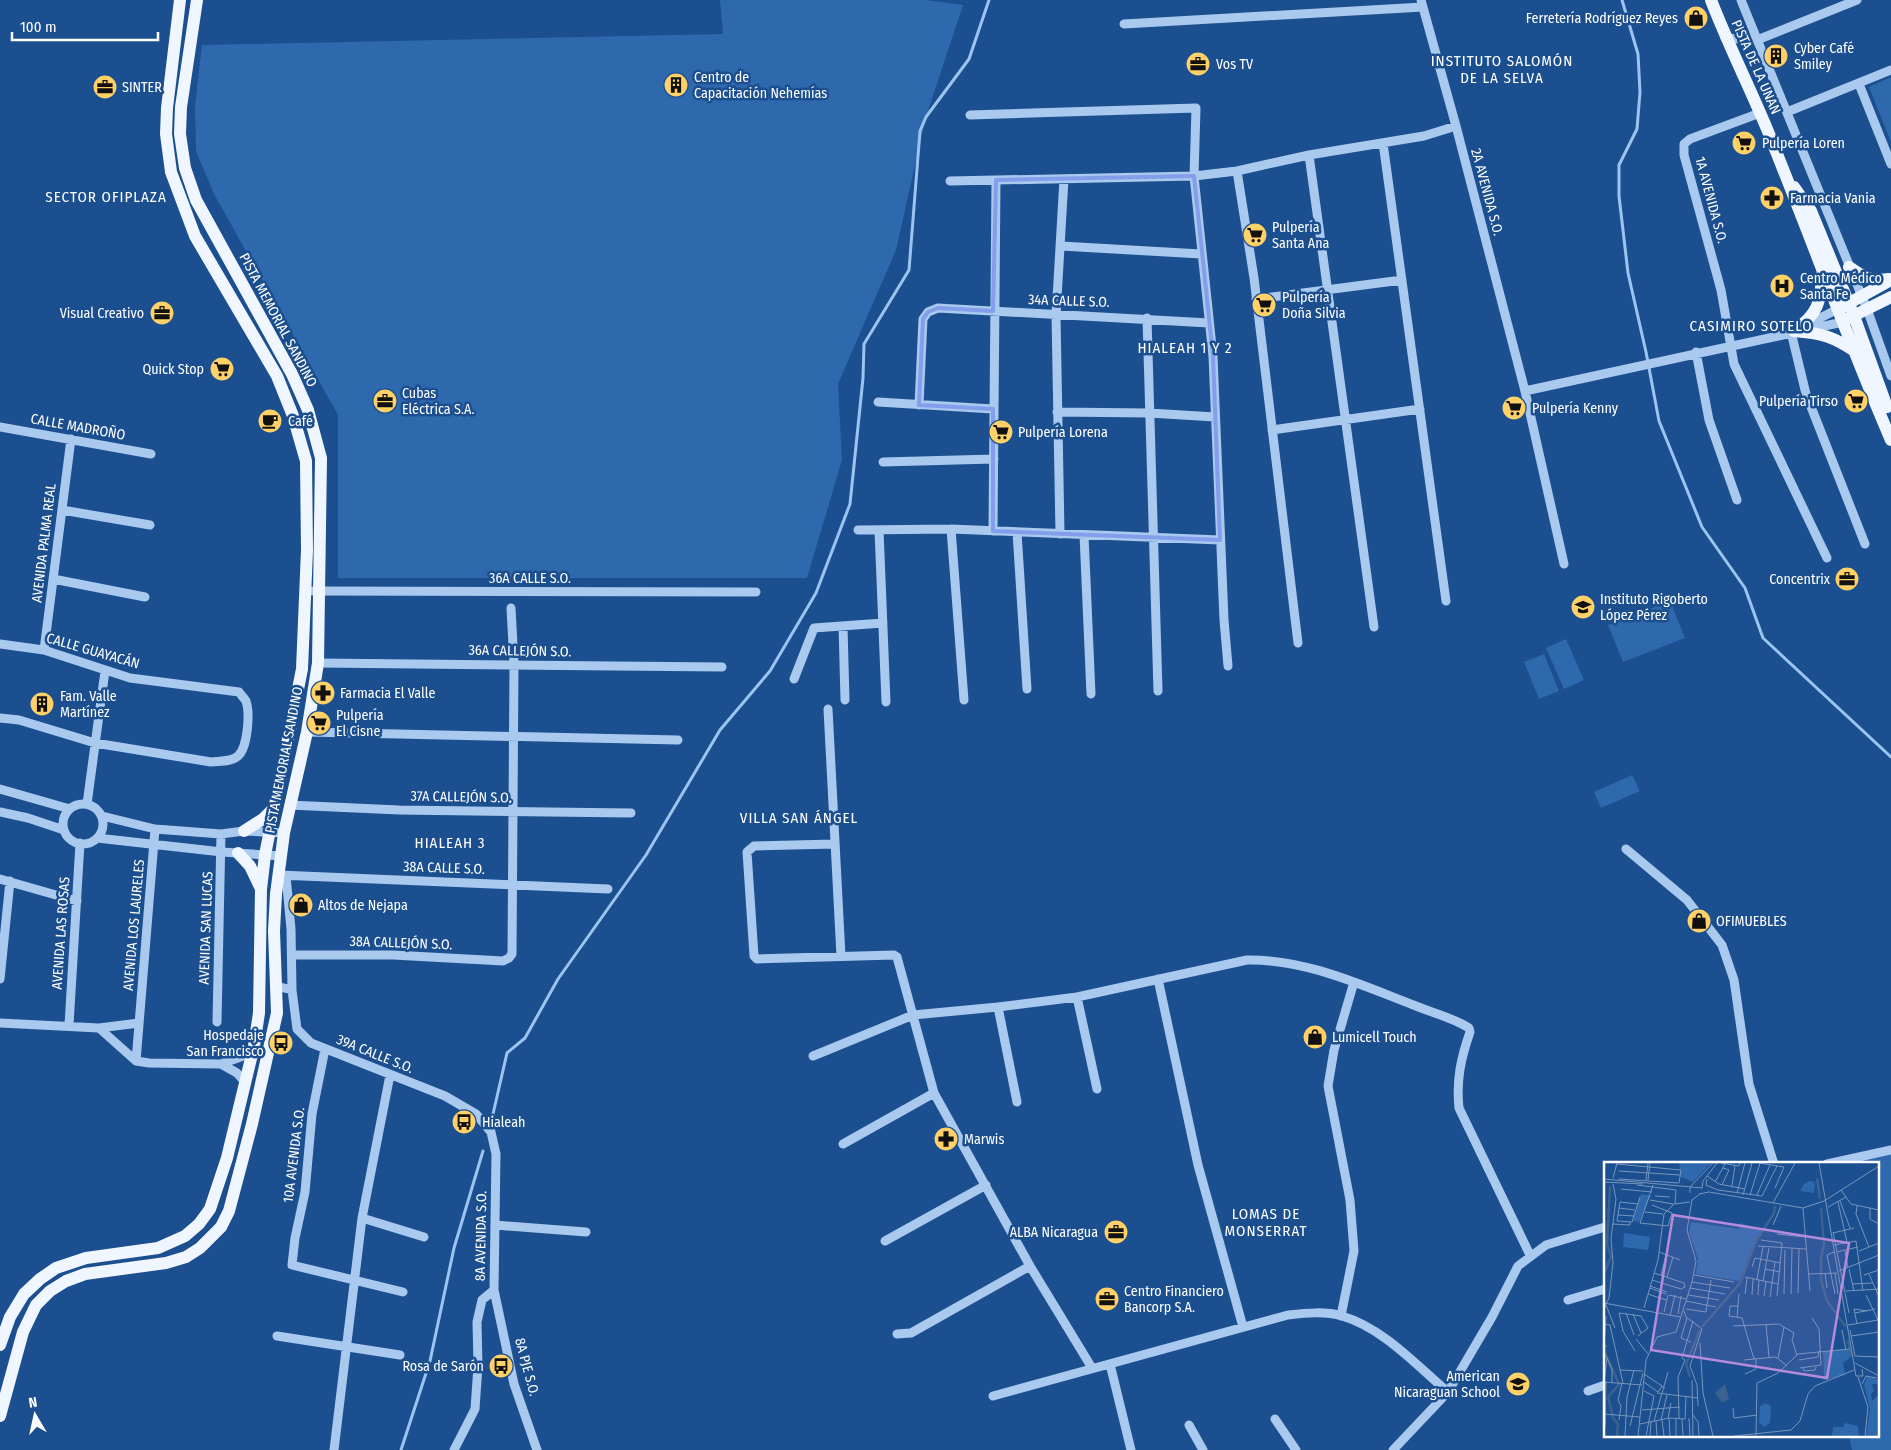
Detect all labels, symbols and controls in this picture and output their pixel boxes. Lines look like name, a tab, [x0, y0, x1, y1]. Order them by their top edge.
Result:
shop icon: Ferretería Rodríguez Reyes	[1683, 5, 1709, 31]
scale bar	[12, 10, 159, 42]
place label: Ferretería Rodríguez Reyes	[1526, 10, 1678, 27]
street label: PISTA DE LA UNAN	[1728, 17, 1784, 117]
text: 100 m	[20, 18, 57, 36]
place label: Cyber Café Smiley	[1794, 40, 1854, 73]
building icon: Cyber Café Smiley	[1763, 43, 1789, 69]
office icon: Vos TV	[1185, 51, 1211, 77]
district label: INSTITUTO SALOMÓN DE LA SELVA	[1431, 52, 1573, 87]
place label: Vos TV	[1216, 56, 1254, 73]
place label: Centro de Capacitación Nehemías	[694, 69, 827, 102]
building icon: Centro de Capacitación Nehemías	[663, 72, 689, 98]
office icon: SINTER	[92, 74, 118, 100]
place label: SINTER	[122, 79, 162, 96]
supermarket icon: Pulpería Loren	[1731, 130, 1757, 156]
place label: Pulpería Loren	[1762, 135, 1845, 152]
street label: 2A AVENIDA S.O.	[1467, 147, 1507, 238]
street label: 1A AVENIDA S.O.	[1691, 155, 1731, 245]
pharmacy icon: Farmacia Vania	[1759, 185, 1785, 211]
district label: SECTOR OFIPLAZA	[45, 188, 167, 206]
place label: Farmacia Vania	[1790, 190, 1876, 207]
place label: Pulpería Santa Ana	[1272, 219, 1330, 252]
supermarket icon: Pulpería Santa Ana	[1242, 222, 1268, 248]
street label: PISTA MEMORIAL SANDINO	[235, 250, 321, 390]
place label: Centro Médico Santa Fe	[1800, 270, 1882, 303]
hospital icon: Centro Médico Santa Fe	[1769, 273, 1795, 299]
place label: Pulpería Doña Silvia	[1282, 289, 1346, 322]
street label: 34A CALLE S.O.	[1028, 291, 1110, 311]
supermarket icon: Pulpería Doña Silvia	[1251, 292, 1277, 318]
office icon: Visual Creativo	[149, 300, 175, 326]
place label: Visual Creativo	[60, 305, 144, 322]
district label: CASIMIRO SOTELO	[1689, 317, 1813, 335]
district label: HIALEAH 1 Y 2	[1137, 339, 1233, 357]
supermarket icon: Quick Stop	[209, 356, 235, 382]
place label: Quick Stop	[142, 361, 204, 378]
place label: Cubas Eléctrica S.A.	[402, 385, 474, 418]
office icon: Cubas Eléctrica S.A.	[372, 388, 398, 414]
supermarket icon: Pulpería Tirso	[1843, 388, 1869, 414]
place label: Pulpería Tirso	[1759, 393, 1838, 410]
supermarket icon: Pulpería Kenny	[1501, 395, 1527, 421]
place label: Pulpería Kenny	[1532, 400, 1619, 417]
cafe icon: Café	[257, 408, 283, 434]
street label: CALLE MADROÑO	[29, 410, 127, 444]
place label: Café	[288, 413, 313, 430]
supermarket icon: Pulpería Lorena	[988, 419, 1014, 445]
place label: Pulpería Lorena	[1018, 424, 1108, 441]
street label: AVENIDA PALMA REAL	[28, 482, 60, 604]
office icon: Concentrix	[1834, 566, 1860, 592]
street label: 36A CALLE S.O.	[489, 570, 571, 587]
place label: Concentrix	[1769, 571, 1831, 588]
place label: Instituto Rigoberto López Pérez	[1600, 591, 1708, 624]
school or university icon: Instituto Rigoberto López Pérez	[1570, 594, 1596, 620]
street label: CALLE GUAYACÁN	[45, 629, 142, 672]
street label: 36A CALLEJÓN S.O.	[468, 641, 572, 660]
pharmacy icon: Farmacia El Valle	[310, 680, 336, 706]
street label: PISTA MEMORIAL SANDINO	[261, 685, 307, 835]
place label: Farmacia El Valle	[340, 685, 435, 702]
place label: Fam. Valle Martínez	[60, 688, 117, 721]
building icon: Fam. Valle Martínez	[29, 691, 55, 717]
place label: Pulpería El Cisne	[336, 707, 384, 740]
supermarket icon: Pulpería El Cisne	[306, 710, 332, 736]
street label: 37A CALLEJÓN S.O.	[410, 787, 512, 806]
district label: VILLA SAN ÁNGEL	[740, 809, 858, 827]
district label: HIALEAH 3	[415, 834, 485, 852]
street label: 38A CALLE S.O.	[403, 858, 485, 878]
street label: AVENIDA LOS LAURELES	[120, 859, 148, 991]
street label: AVENIDA SAN LUCAS	[196, 871, 216, 985]
street label: AVENIDA LAS ROSAS	[49, 876, 73, 990]
shop icon: Altos de Nejapa	[288, 892, 314, 918]
place label: Altos de Nejapa	[318, 897, 408, 914]
shop icon: OFIMUEBLES	[1686, 908, 1712, 934]
place label: OFIMUEBLES	[1716, 913, 1787, 930]
street label: 38A CALLEJÓN S.O.	[349, 932, 453, 953]
shop icon: Lumicell Touch	[1302, 1024, 1328, 1050]
place label: Hospedaje San Francisco	[187, 1027, 264, 1060]
place label: Lumicell Touch	[1332, 1029, 1417, 1046]
bus stop icon: Hospedaje San Francisco	[268, 1030, 294, 1056]
street label: 39A CALLE S.O.	[334, 1031, 416, 1077]
street label: 10A AVENIDA S.O.	[280, 1106, 308, 1204]
bus stop icon: Hialeah	[451, 1109, 477, 1135]
place label: Hialeah	[482, 1114, 525, 1131]
pharmacy icon: Marwis	[933, 1126, 959, 1152]
place label: Marwis	[964, 1131, 1004, 1148]
inset map	[1604, 1162, 1878, 1438]
street label: 8A AVENIDA S.O.	[472, 1191, 490, 1281]
district label: LOMAS DE MONSERRAT	[1225, 1205, 1307, 1240]
office icon: ALBA Nicaragua	[1103, 1219, 1129, 1245]
place label: ALBA Nicaragua	[1010, 1224, 1098, 1241]
place label: Centro Financiero Bancorp S.A.	[1124, 1283, 1224, 1316]
office icon: Centro Financiero Bancorp S.A.	[1094, 1286, 1120, 1312]
street label: 8A PJE S.O.	[511, 1336, 543, 1398]
bus stop icon: Rosa de Sarón	[488, 1353, 514, 1379]
place label: Rosa de Sarón	[402, 1358, 484, 1375]
place label: American Nicaraguan School	[1394, 1368, 1500, 1401]
school or university icon: American Nicaraguan School	[1505, 1371, 1531, 1397]
north arrow	[10, 1390, 60, 1440]
text: N	[28, 1394, 39, 1412]

